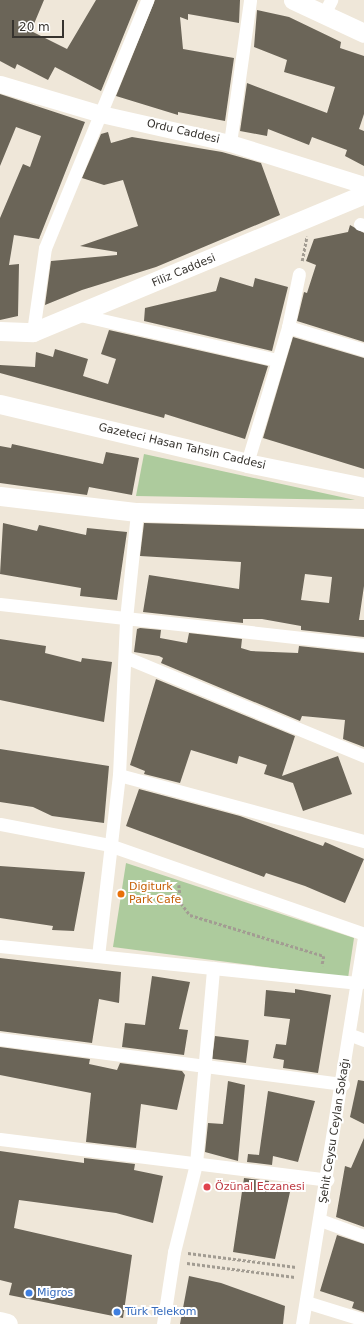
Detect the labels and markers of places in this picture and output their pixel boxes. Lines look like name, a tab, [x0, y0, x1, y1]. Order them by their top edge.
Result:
place label: Digiturk Park Cafe	[129, 881, 181, 907]
marker: Digiturk Park Cafe	[116, 889, 126, 899]
place label: Özünal Eczanesi	[215, 1180, 305, 1194]
marker: Özünal Eczanesi	[202, 1182, 212, 1192]
place label: Migros	[37, 1286, 73, 1300]
marker: Migros	[24, 1288, 34, 1298]
place label: Türk Telekom	[125, 1305, 196, 1319]
marker: Türk Telekom	[112, 1307, 122, 1317]

